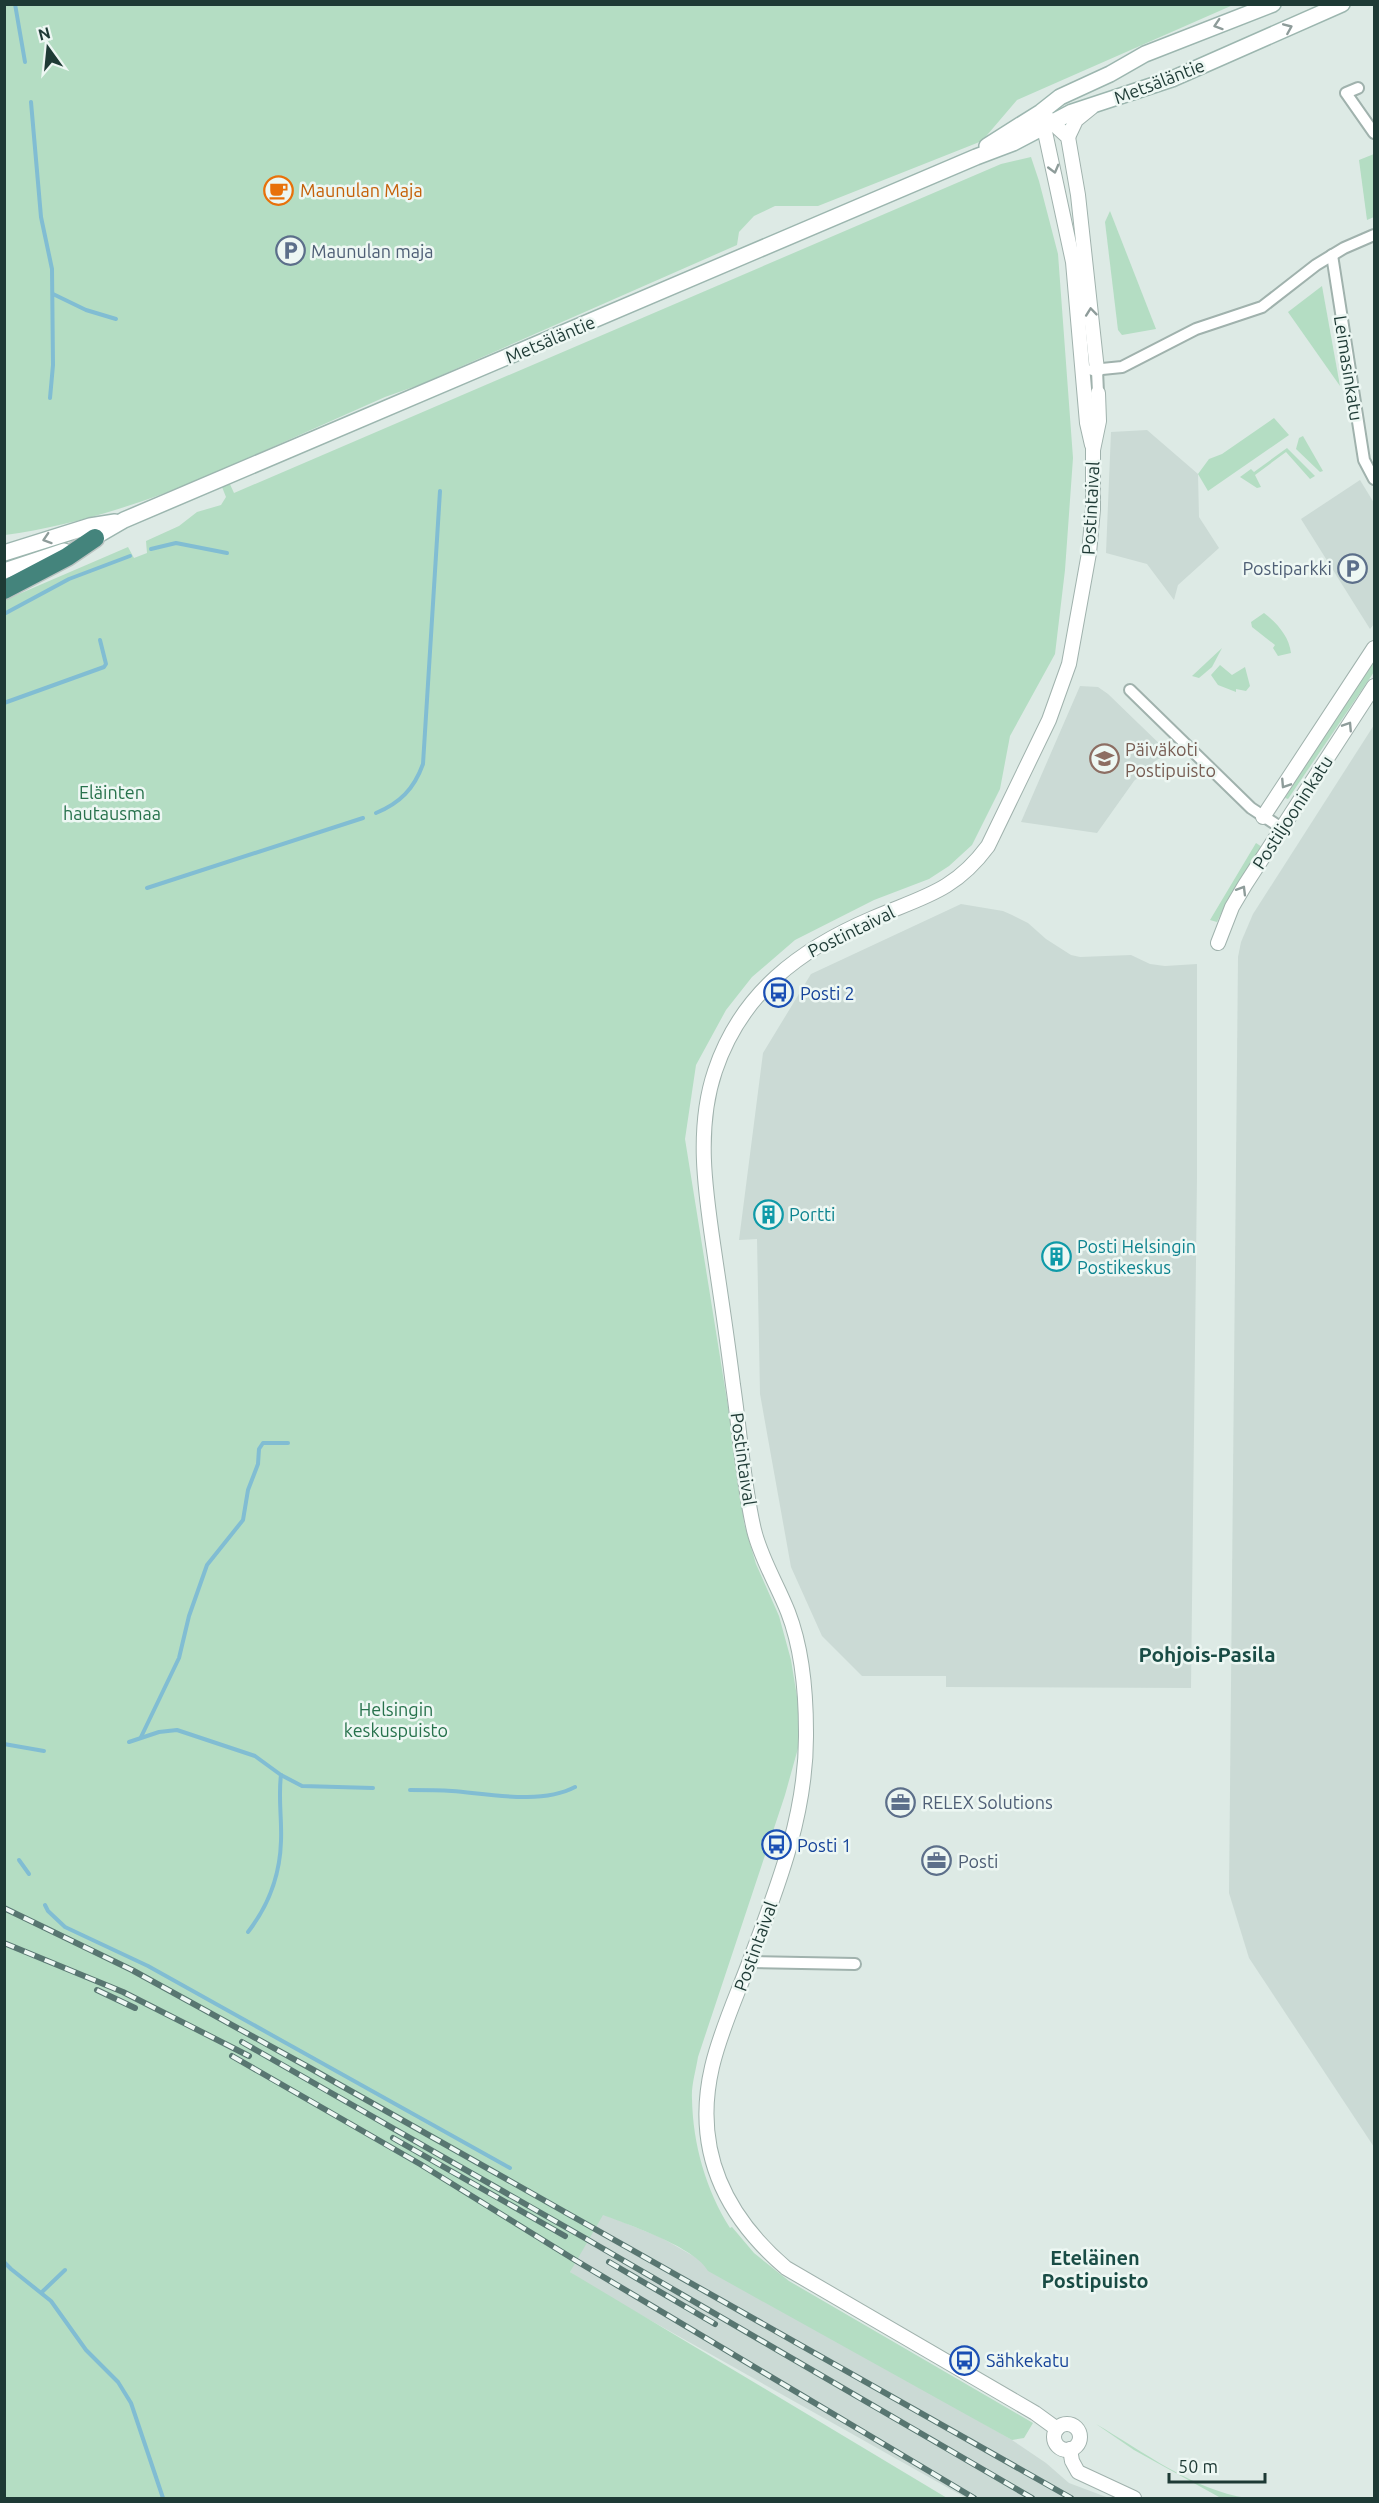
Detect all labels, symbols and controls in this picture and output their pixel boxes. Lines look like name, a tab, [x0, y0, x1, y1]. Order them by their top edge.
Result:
north arrow	[18, 18, 78, 78]
one-way arrow	[1213, 18, 1224, 31]
text: N	[36, 23, 52, 44]
one-way arrow	[1281, 23, 1292, 35]
street label: Metsäläntie	[1111, 55, 1207, 107]
one-way arrow	[1047, 163, 1059, 174]
cafe icon: Maunulan Maja	[263, 174, 295, 206]
place label: Maunulan Maja	[300, 180, 423, 200]
parking icon: Maunulan maja	[274, 235, 306, 267]
place label: Maunulan maja	[311, 241, 434, 261]
one-way arrow	[1085, 307, 1098, 316]
street label: Metsäläntie	[502, 311, 598, 367]
street label: Leimasinkatu	[1331, 314, 1367, 422]
street label: Postintaival	[1078, 460, 1102, 555]
one-way arrow	[42, 532, 53, 544]
parking icon: Postiparkki	[1337, 552, 1369, 584]
place label: Postiparkki	[1242, 558, 1332, 578]
one-way arrow	[1341, 722, 1352, 733]
place label: Päiväkoti Postipuisto	[1125, 739, 1216, 780]
school or university icon: Päiväkoti Postipuisto	[1088, 743, 1120, 775]
street label: Postiljooninkatu	[1248, 752, 1336, 872]
one-way arrow	[1281, 777, 1292, 788]
park label: Eläinten hautausmaa	[63, 782, 161, 823]
one-way arrow	[1235, 886, 1247, 896]
street label: Postintaival	[804, 901, 898, 961]
bus stop icon: Posti 2	[763, 977, 795, 1009]
place label: Posti 2	[800, 983, 855, 1003]
building icon: Portti	[752, 1198, 784, 1230]
place label: Portti	[789, 1204, 835, 1224]
place label: Posti Helsingin Postikeskus	[1077, 1236, 1196, 1277]
building icon: Posti Helsingin Postikeskus	[1040, 1240, 1072, 1272]
street label: Postintaival	[728, 1411, 760, 1507]
district label: Pohjois-Pasila	[1138, 1642, 1276, 1666]
park label: Helsingin keskuspuisto	[344, 1699, 448, 1740]
office icon: RELEX Solutions	[885, 1786, 917, 1818]
place label: RELEX Solutions	[922, 1792, 1053, 1812]
bus stop icon: Posti 1	[760, 1829, 792, 1861]
place label: Posti 1	[797, 1835, 852, 1855]
office icon: Posti	[921, 1845, 953, 1877]
place label: Posti	[958, 1851, 998, 1871]
street label: Postintaival	[730, 1898, 781, 1994]
district label: Eteläinen Postipuisto	[1041, 2246, 1149, 2292]
bus stop icon: Sähkekatu	[949, 2344, 981, 2376]
place label: Sähkekatu	[986, 2350, 1069, 2370]
scale bar	[1169, 2446, 1265, 2484]
text: 50 m	[1178, 2456, 1218, 2476]

